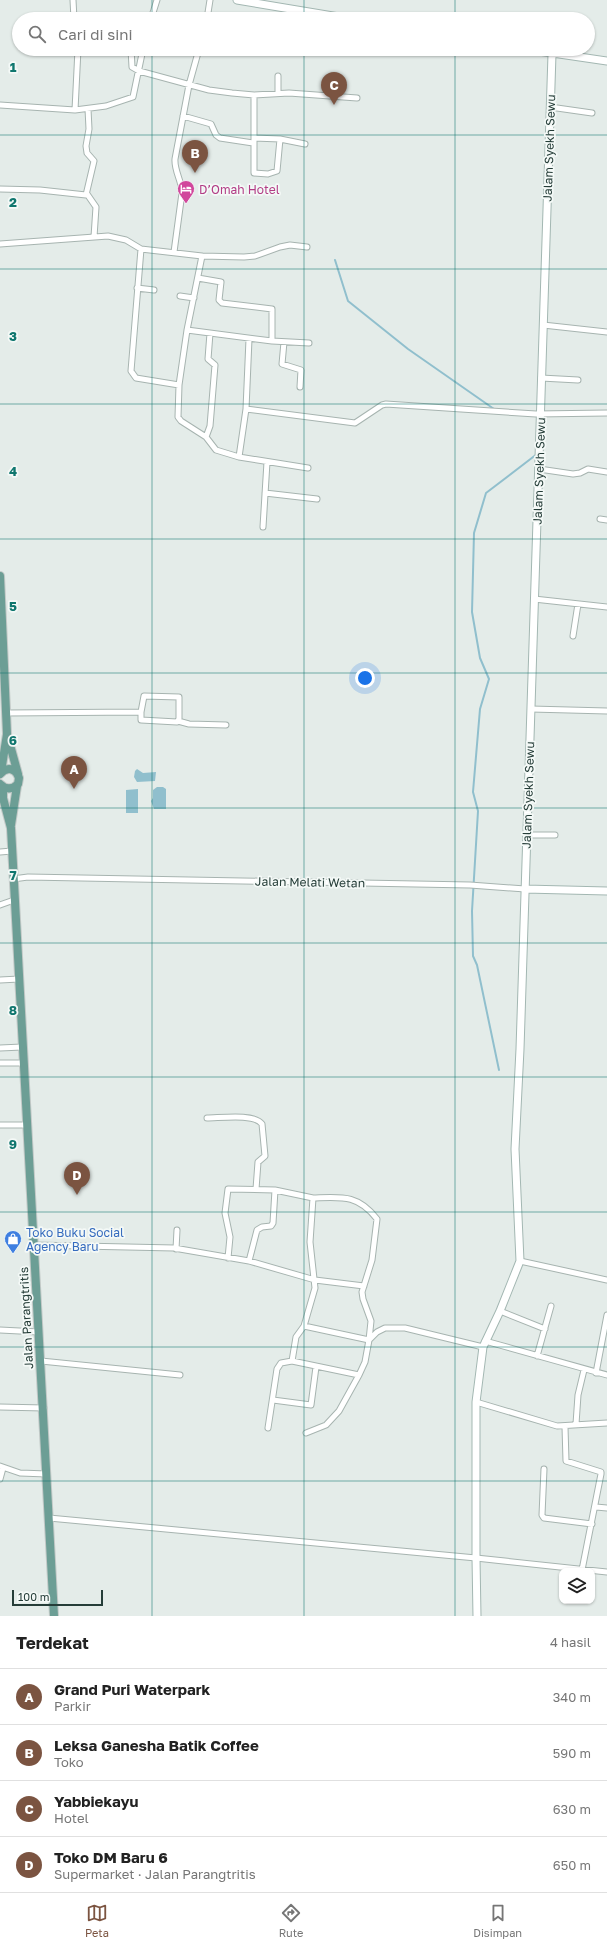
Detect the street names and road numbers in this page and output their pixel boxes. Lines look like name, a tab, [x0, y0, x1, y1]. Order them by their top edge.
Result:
street label: Jalam Syekh Sewu	[540, 94, 558, 202]
street label: Jalam Syekh Sewu	[530, 417, 548, 525]
street label: Jalam Syekh Sewu	[519, 741, 537, 849]
street label: Jalan Melati Wetan	[255, 874, 365, 890]
street label: Jalan Parangtritis	[16, 1267, 36, 1369]

